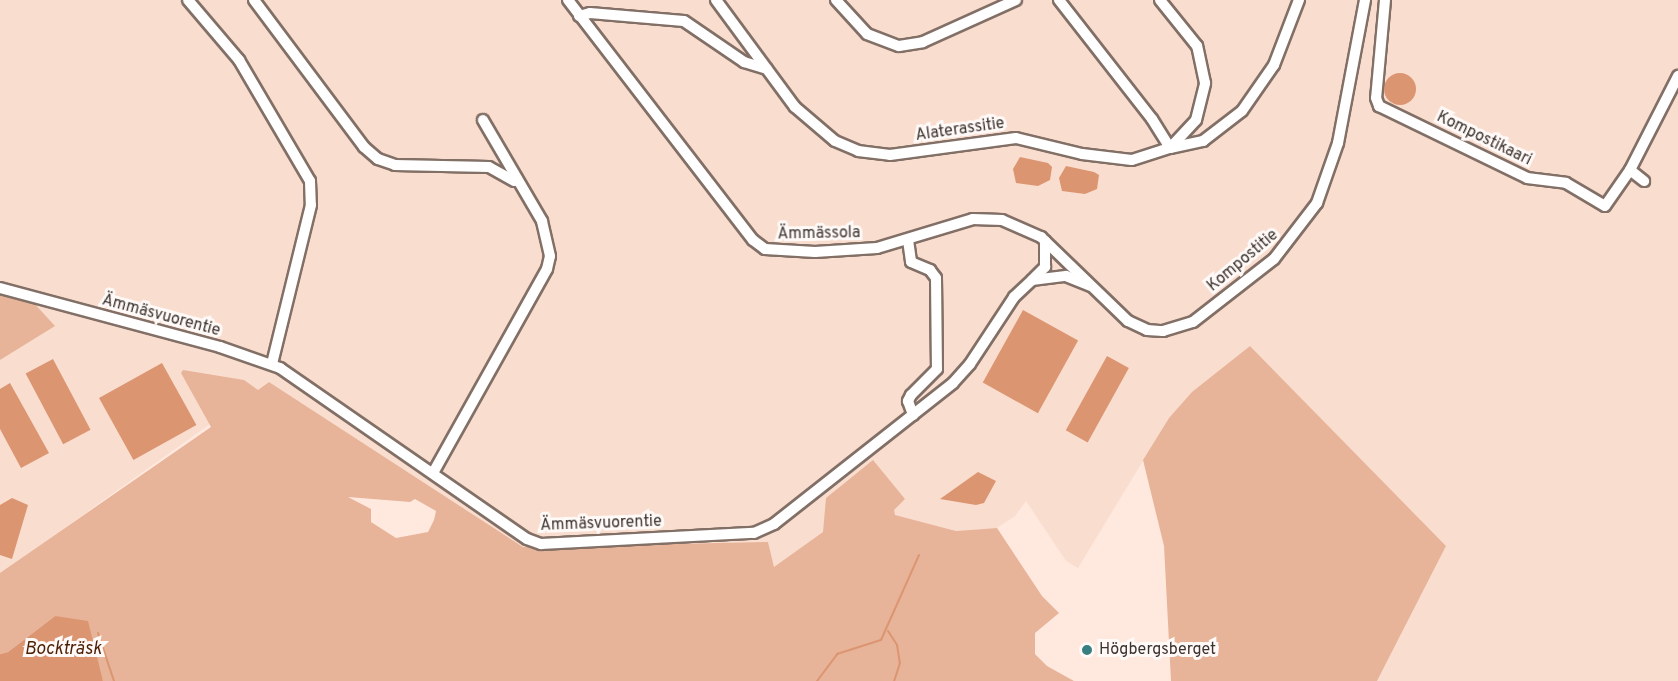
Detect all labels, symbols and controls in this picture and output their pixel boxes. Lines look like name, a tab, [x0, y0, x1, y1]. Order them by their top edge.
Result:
street label: Kompostikaari	[1433, 108, 1535, 170]
street label: Alaterassitie	[914, 114, 1006, 146]
street label: Ämmässola	[777, 224, 861, 244]
street label: Kompostitie	[1204, 226, 1282, 296]
street label: Ämmäsvuorentie	[100, 291, 222, 341]
street label: Ämmäsvuorentie	[540, 512, 662, 536]
water label: Bockträsk	[24, 639, 102, 661]
place label: Högbergsberget	[1099, 640, 1216, 660]
marker: Högbergsberget	[1080, 643, 1094, 657]

